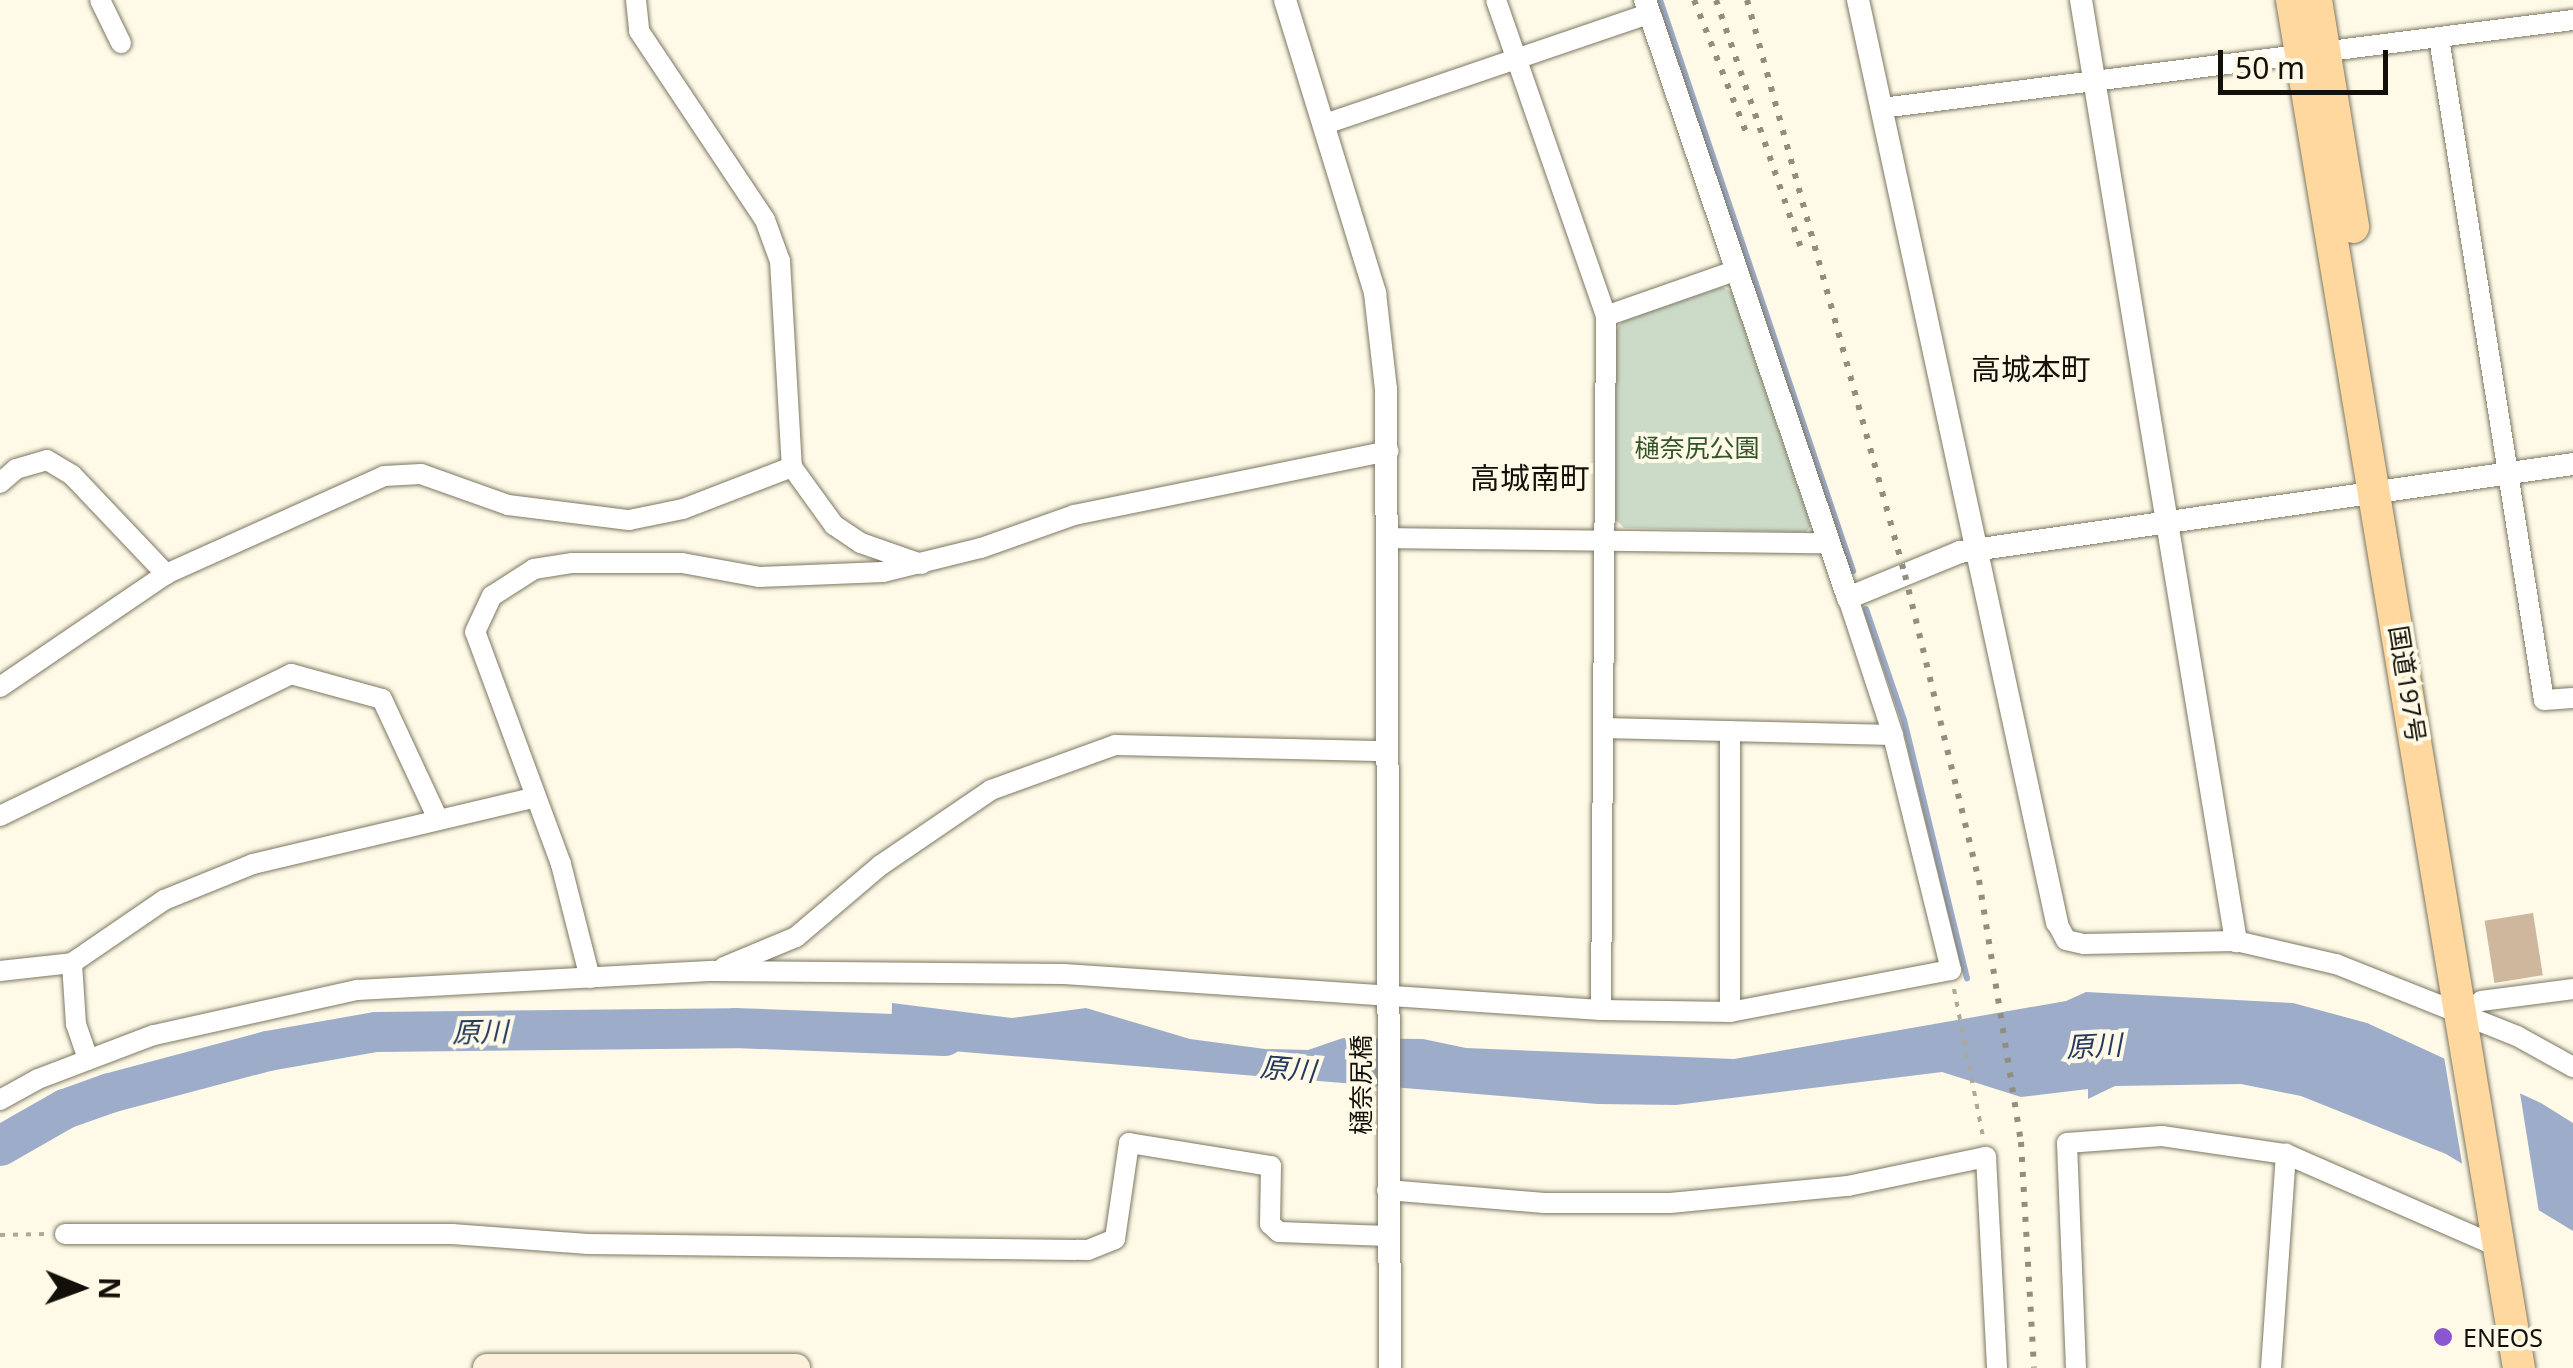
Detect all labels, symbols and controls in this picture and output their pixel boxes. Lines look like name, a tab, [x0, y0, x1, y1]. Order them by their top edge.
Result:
scale bar	[2223, 30, 2393, 92]
text: 50 m	[2235, 47, 2305, 88]
district label: 高城本町	[1971, 351, 2091, 387]
park label: 樋奈尻公園	[1635, 432, 1759, 462]
district label: 高城南町	[1470, 460, 1590, 496]
street label: 国道197号	[2384, 623, 2432, 745]
water label: 原川	[452, 1014, 508, 1048]
water label: 原川	[2065, 1027, 2123, 1063]
street label: 樋奈尻橋	[1345, 1035, 1375, 1135]
water label: 原川	[1259, 1049, 1317, 1087]
north arrow	[30, 1238, 130, 1338]
text: N	[91, 1277, 129, 1300]
place label: ENEOS	[2463, 1322, 2543, 1352]
marker: ENEOS	[2432, 1326, 2454, 1348]

